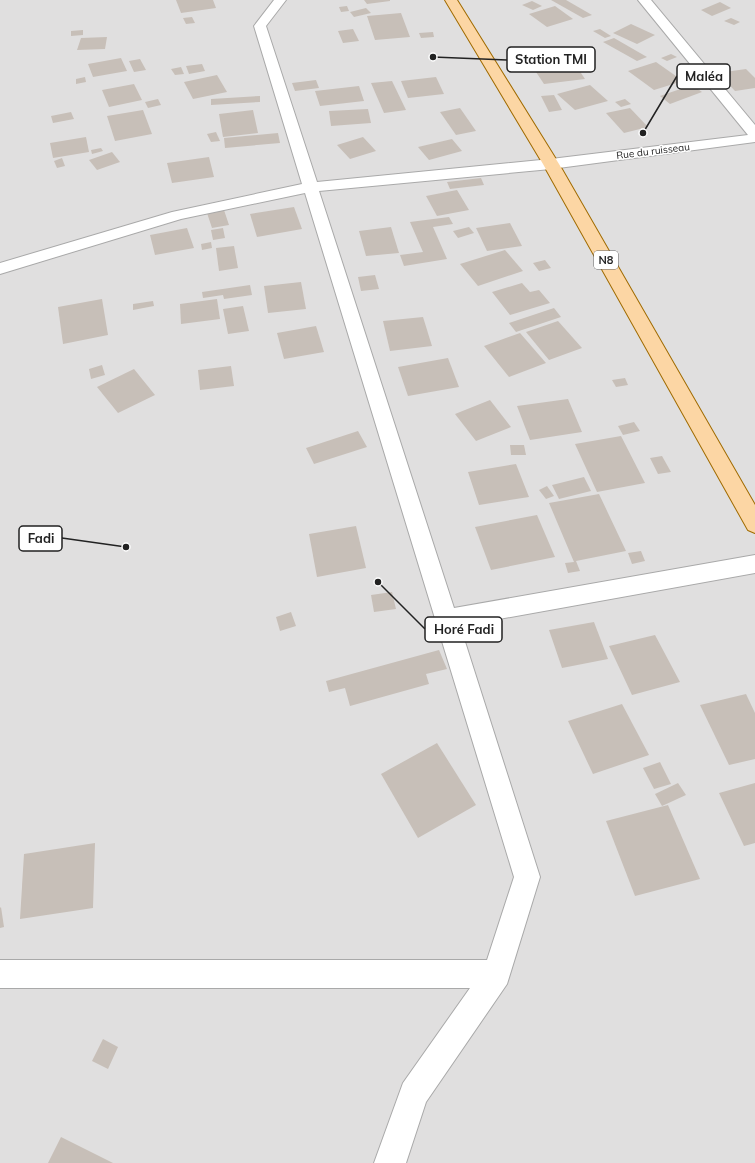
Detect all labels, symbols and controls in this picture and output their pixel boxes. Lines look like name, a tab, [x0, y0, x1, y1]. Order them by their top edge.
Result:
callout: Station TMI	[507, 47, 595, 72]
text: Station TMI	[515, 51, 587, 67]
callout: Maléa	[677, 64, 730, 89]
text: Maléa	[685, 68, 723, 84]
street label: Rue du ruisseau	[615, 140, 691, 162]
road number: N8	[594, 251, 618, 269]
callout: Fadi	[19, 526, 62, 551]
text: Fadi	[28, 530, 54, 546]
callout: Horé Fadi	[425, 617, 502, 642]
text: Horé Fadi	[434, 621, 494, 637]

